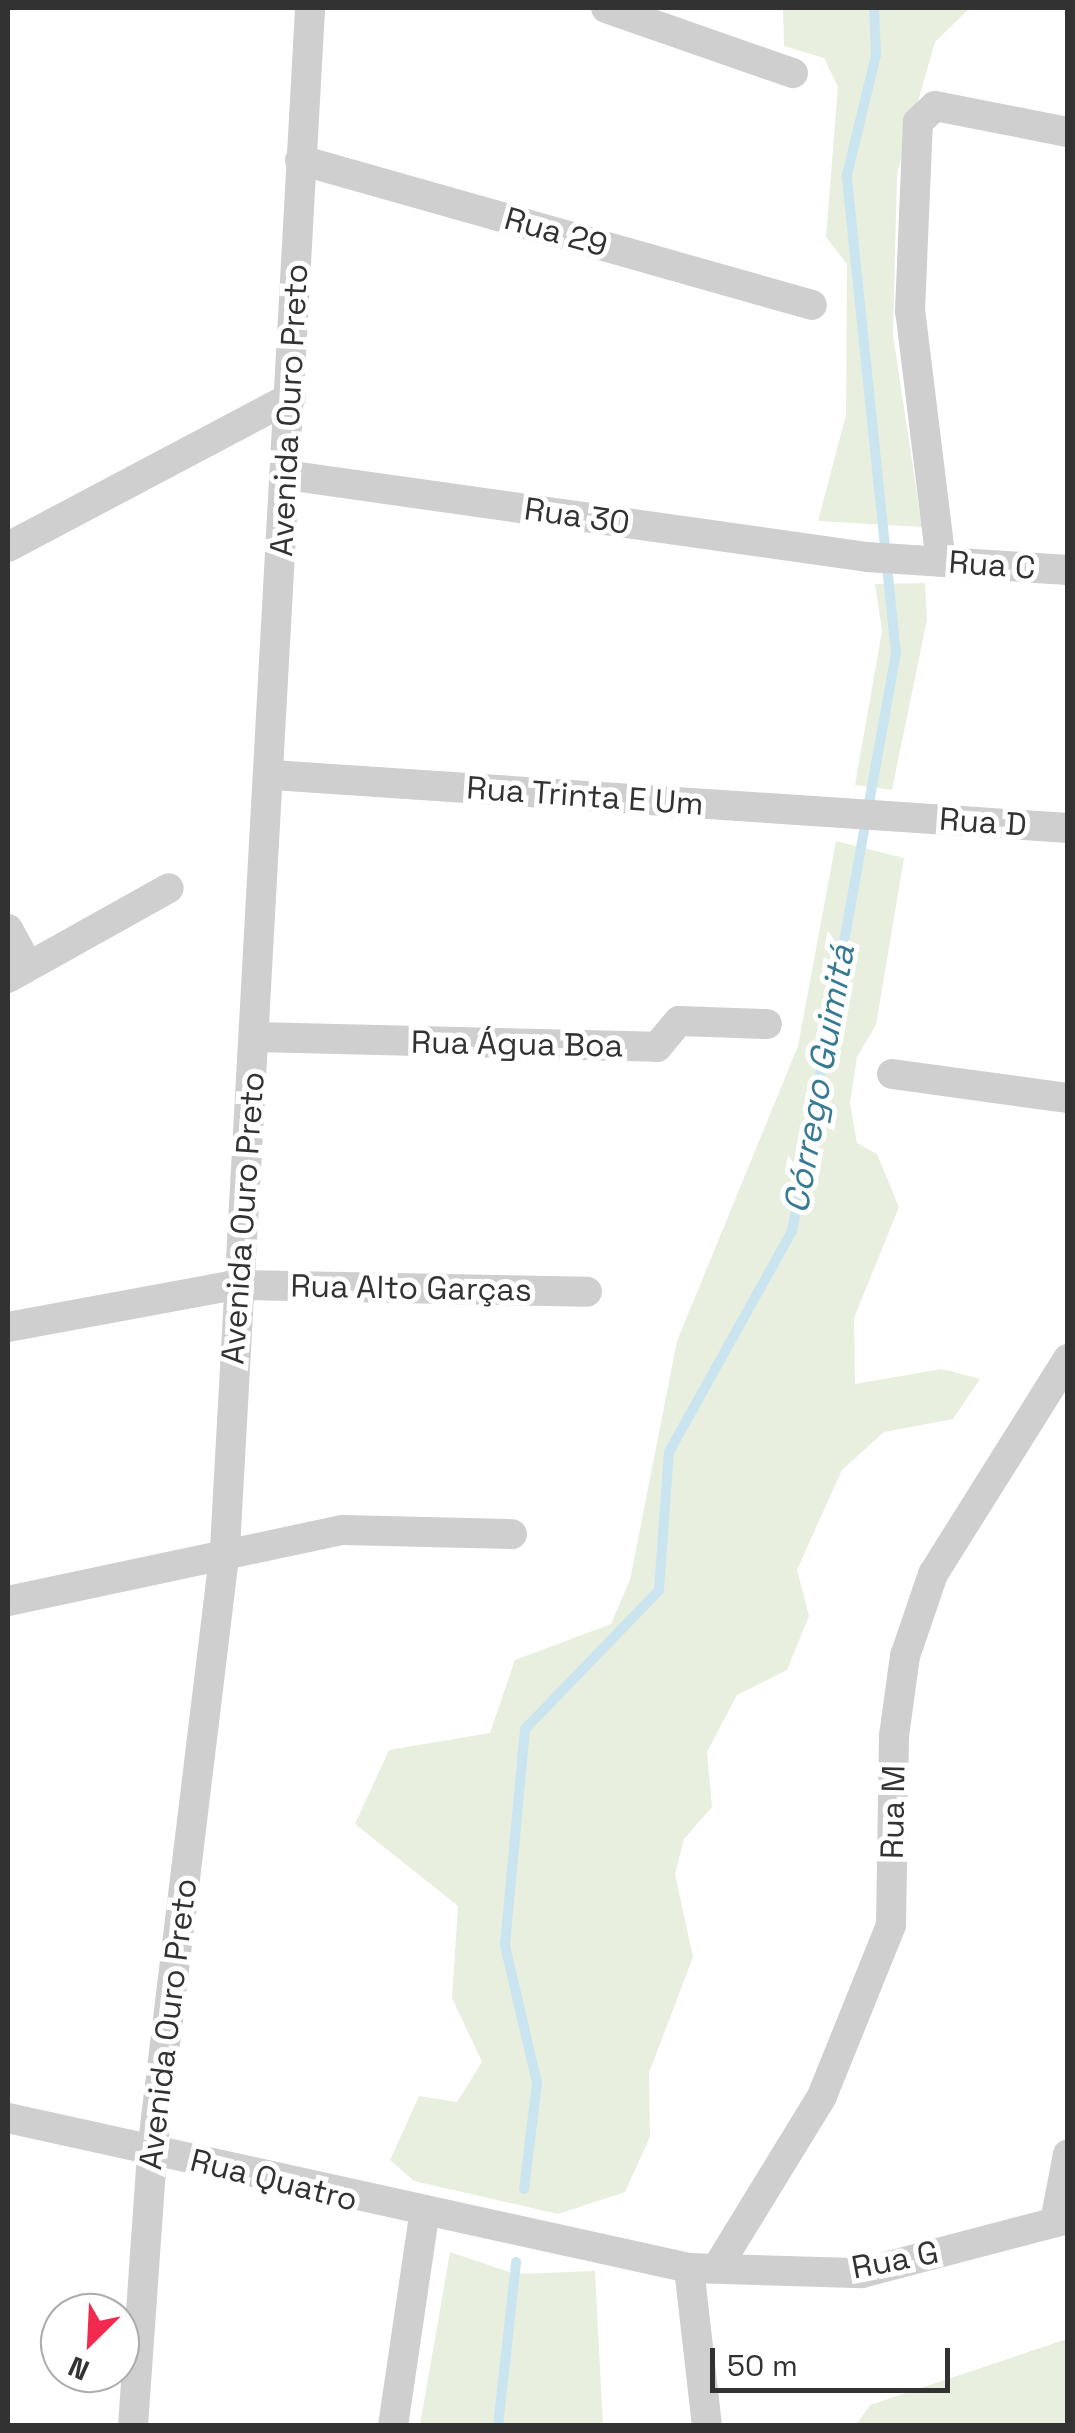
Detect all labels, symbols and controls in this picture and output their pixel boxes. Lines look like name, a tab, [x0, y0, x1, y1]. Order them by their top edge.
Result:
street label: Rua 29	[500, 199, 612, 265]
street label: Avenida Ouro Preto	[262, 263, 316, 557]
street label: Rua 30	[522, 490, 632, 542]
street label: Rua C	[947, 543, 1037, 587]
street label: Rua Trinta E Um	[465, 769, 705, 823]
street label: Rua D	[938, 800, 1028, 844]
water label: Córrego Guimitá	[775, 942, 863, 1216]
street label: Rua Água Boa	[410, 1023, 624, 1065]
street label: Avenida Ouro Preto	[214, 1070, 272, 1366]
street label: Rua Alto Garças	[290, 1267, 532, 1309]
street label: Rua M	[873, 1765, 913, 1859]
street label: Avenida Ouro Preto	[131, 1876, 205, 2172]
street label: Rua Quatro	[187, 2141, 361, 2219]
street label: Rua G	[848, 2233, 942, 2287]
north arrow	[40, 2293, 140, 2393]
scale bar	[715, 2328, 955, 2390]
text: 50 m	[727, 2346, 798, 2385]
text: N	[63, 2348, 95, 2389]

